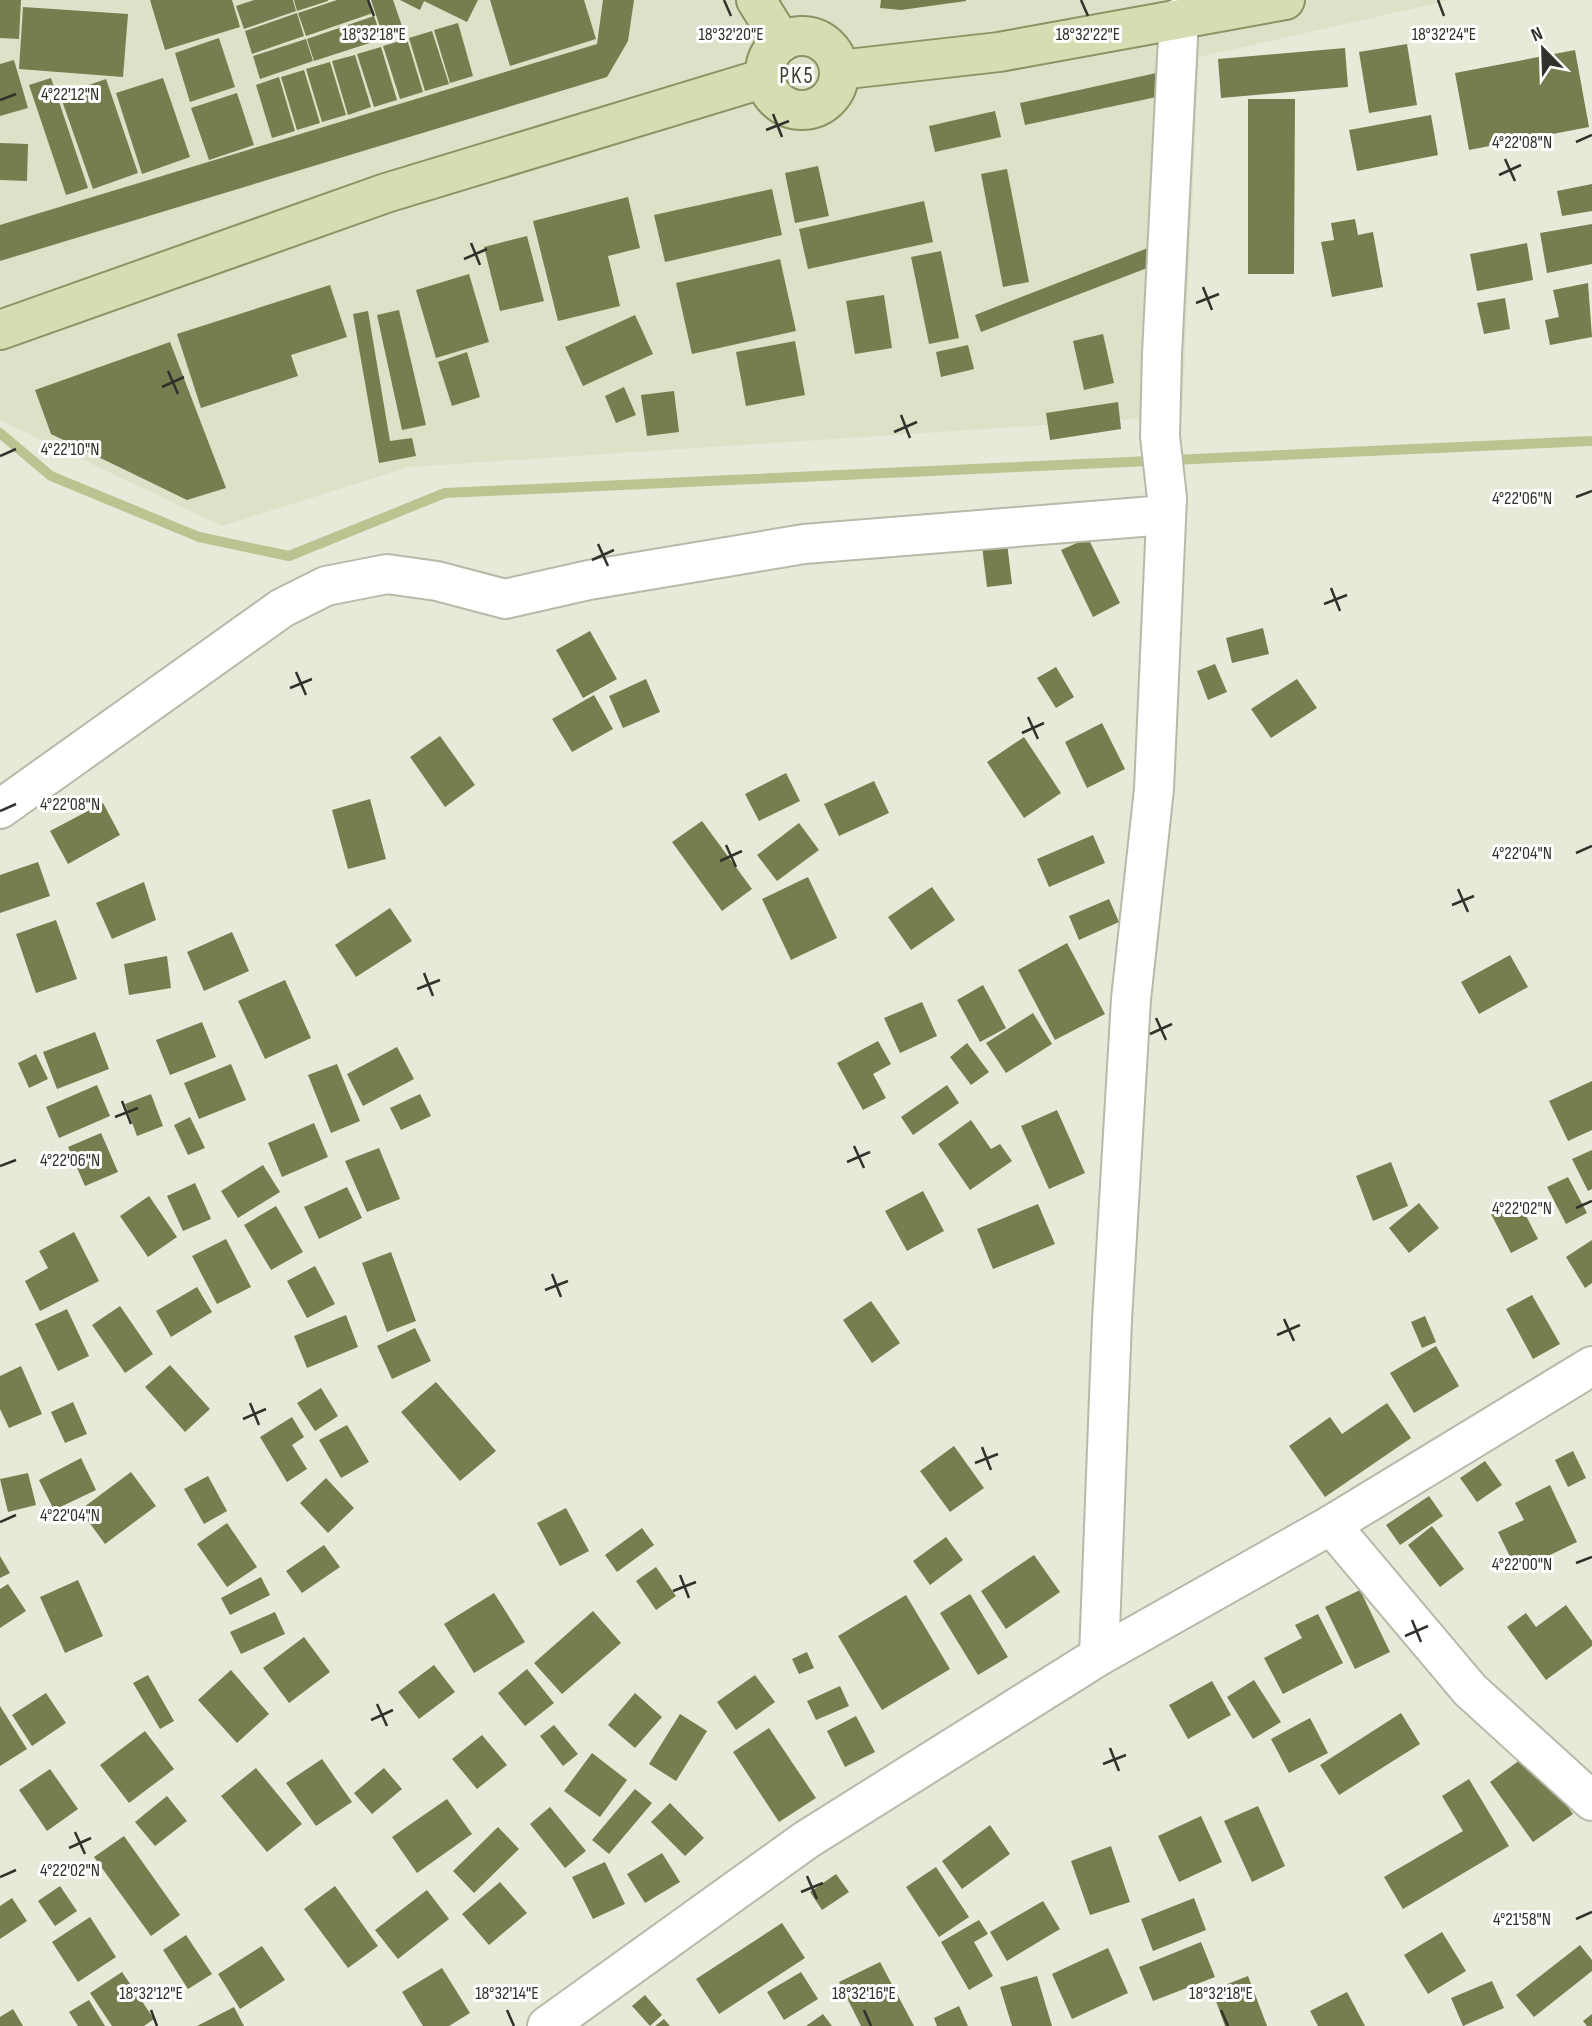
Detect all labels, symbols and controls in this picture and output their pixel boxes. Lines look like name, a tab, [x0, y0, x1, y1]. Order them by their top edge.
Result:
north arrow	[1508, 14, 1578, 84]
text: N	[1528, 22, 1546, 47]
text: 18°32'18"E	[342, 24, 406, 45]
text: 18°32'20"E	[698, 24, 764, 45]
text: 18°32'22"E	[1056, 24, 1120, 45]
text: 18°32'24"E	[1412, 24, 1476, 45]
district label: PK5	[779, 62, 815, 90]
text: 4°22'12"N	[41, 84, 99, 105]
text: 4°22'08"N	[1492, 132, 1552, 153]
text: 4°22'10"N	[41, 439, 99, 460]
text: 4°22'06"N	[1492, 488, 1552, 509]
text: 4°22'08"N	[40, 794, 100, 815]
text: 4°22'04"N	[1492, 843, 1552, 864]
text: 4°22'06"N	[40, 1150, 100, 1171]
text: 4°22'02"N	[1492, 1198, 1552, 1219]
text: 4°22'04"N	[40, 1505, 100, 1526]
text: 4°22'00"N	[1492, 1554, 1552, 1575]
text: 4°22'02"N	[40, 1860, 100, 1881]
text: 4°21'58"N	[1493, 1909, 1551, 1930]
text: 18°32'12"E	[119, 1983, 183, 2004]
text: 18°32'14"E	[475, 1983, 539, 2004]
text: 18°32'16"E	[832, 1983, 896, 2004]
text: 18°32'18"E	[1189, 1983, 1253, 2004]

